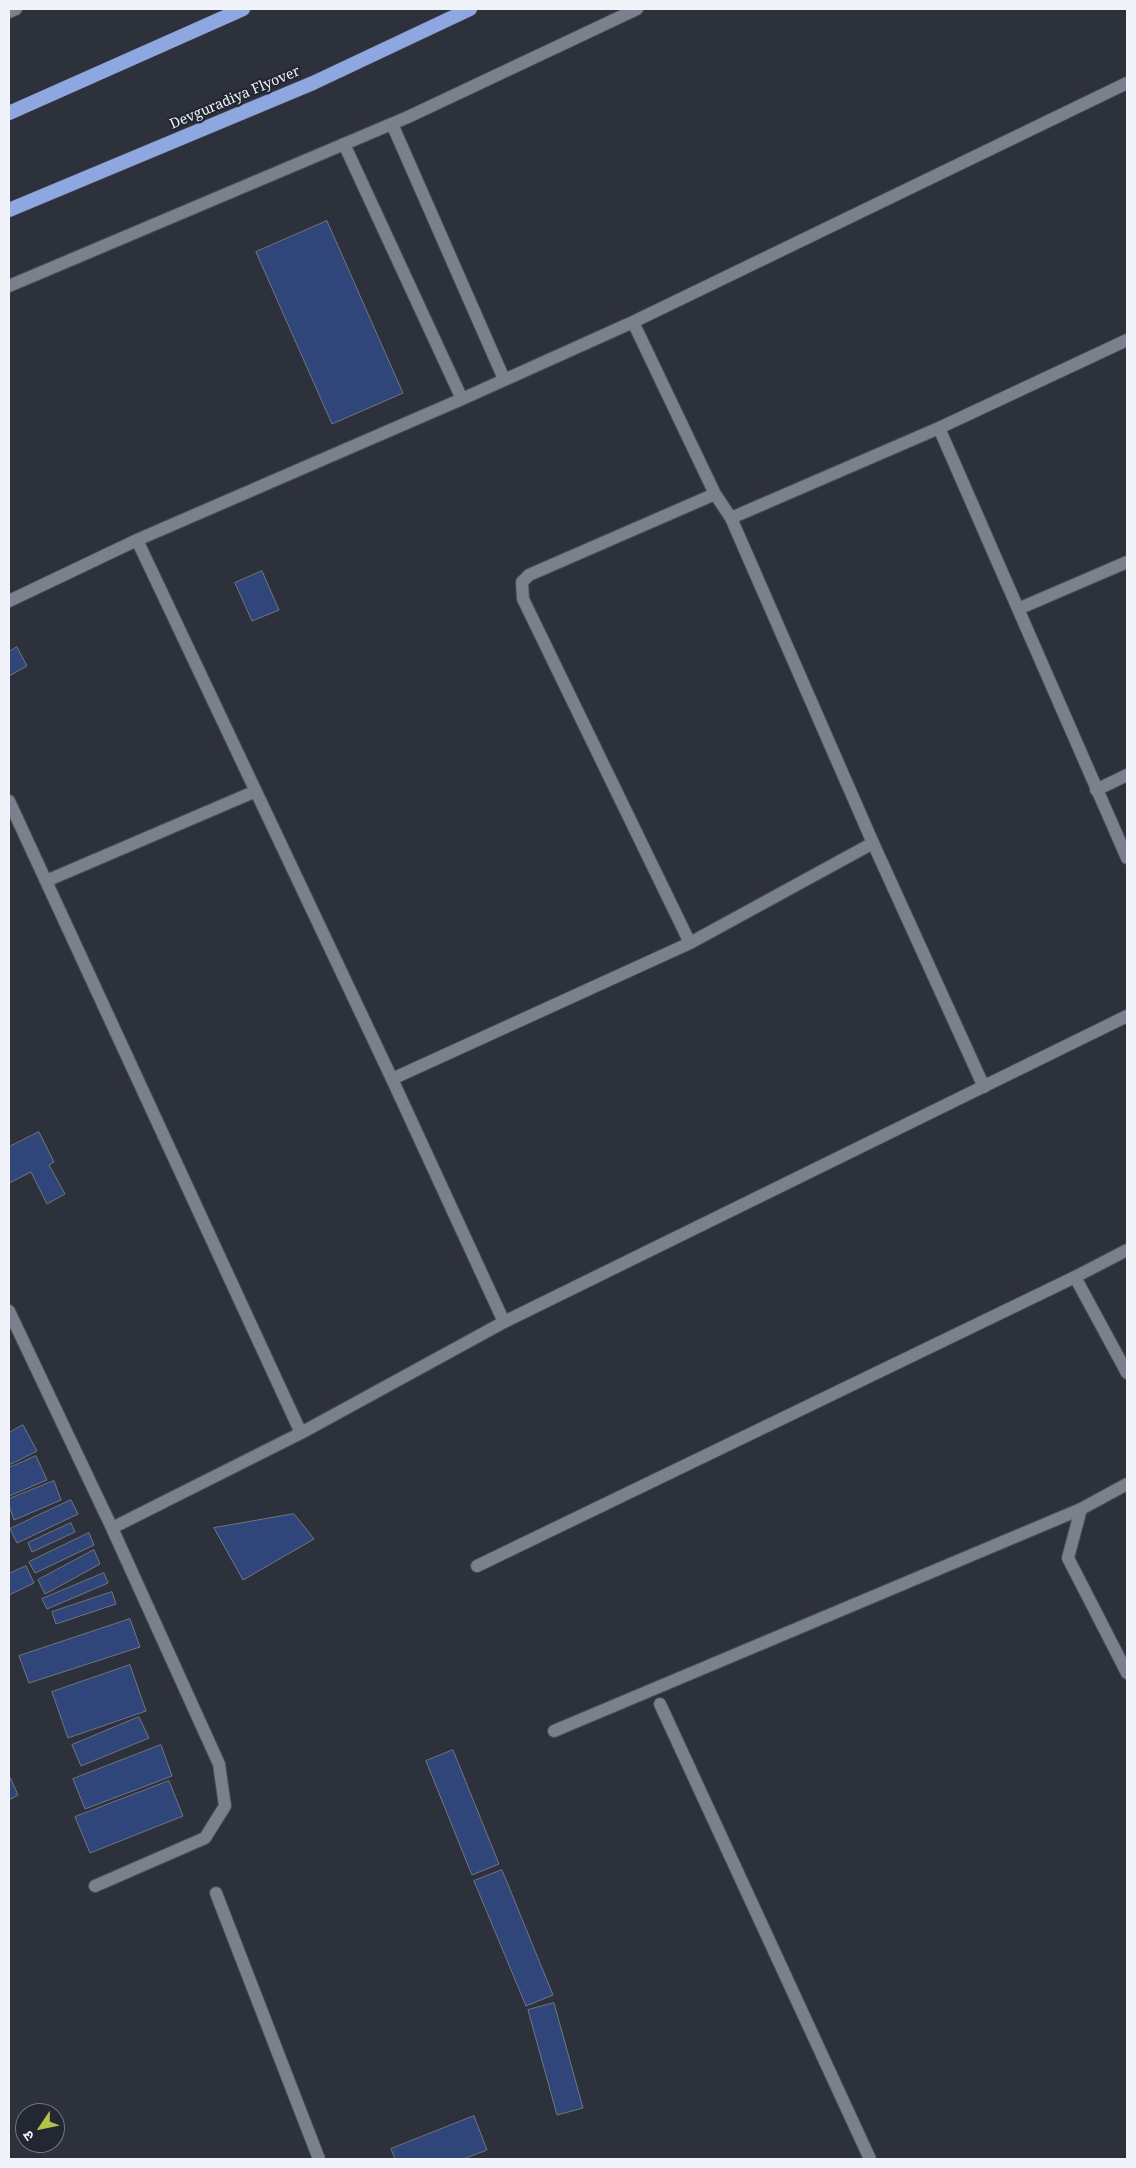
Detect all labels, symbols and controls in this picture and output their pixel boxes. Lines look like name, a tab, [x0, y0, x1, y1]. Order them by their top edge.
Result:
street label: Devguradiya Flyover	[167, 63, 303, 133]
north arrow	[15, 2103, 65, 2153]
text: उ	[18, 2127, 38, 2145]

